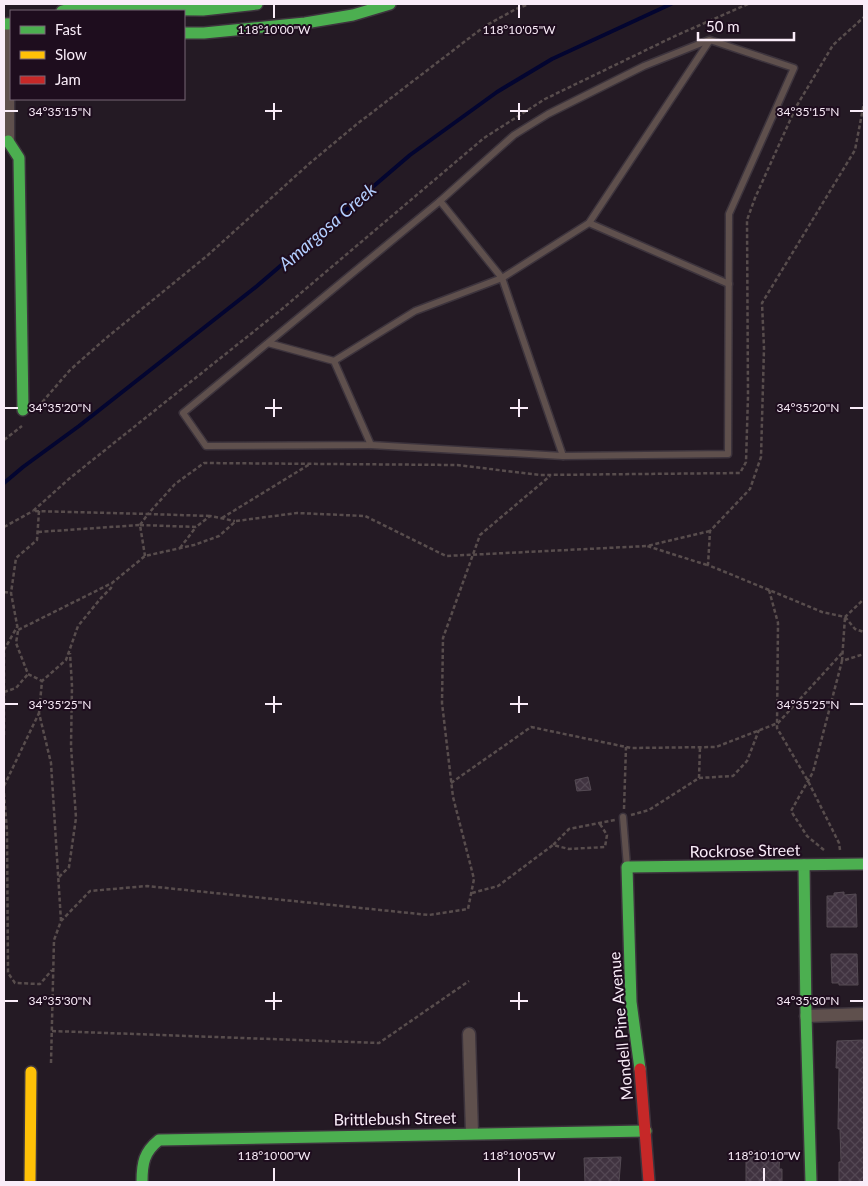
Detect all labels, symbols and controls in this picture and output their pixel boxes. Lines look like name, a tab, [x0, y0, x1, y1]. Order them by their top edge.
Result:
legend	[10, 10, 185, 100]
scale bar	[698, 10, 794, 42]
text: 50 m	[706, 17, 740, 35]
text: Fast	[55, 20, 82, 38]
text: 118°10'00"W	[237, 22, 311, 37]
text: 118°10'05"W	[482, 22, 556, 37]
text: Slow	[55, 45, 87, 63]
text: Jam	[55, 70, 81, 88]
text: 34°35'15"N	[29, 104, 91, 119]
text: 34°35'15"N	[777, 104, 839, 119]
water label: Amargosa Creek	[273, 177, 381, 275]
text: 34°35'20"N	[29, 400, 91, 415]
text: 34°35'20"N	[777, 400, 839, 415]
text: 34°35'25"N	[29, 697, 91, 712]
text: 34°35'25"N	[777, 697, 839, 712]
street label: Rockrose Street	[690, 840, 801, 860]
street label: Mondell Pine Avenue	[604, 951, 636, 1101]
text: 34°35'30"N	[29, 993, 91, 1008]
text: 34°35'30"N	[777, 993, 839, 1008]
street label: Brittlebush Street	[333, 1107, 457, 1129]
text: 118°10'00"W	[237, 1148, 311, 1163]
text: 118°10'05"W	[482, 1148, 556, 1163]
text: 118°10'10"W	[727, 1148, 801, 1163]

